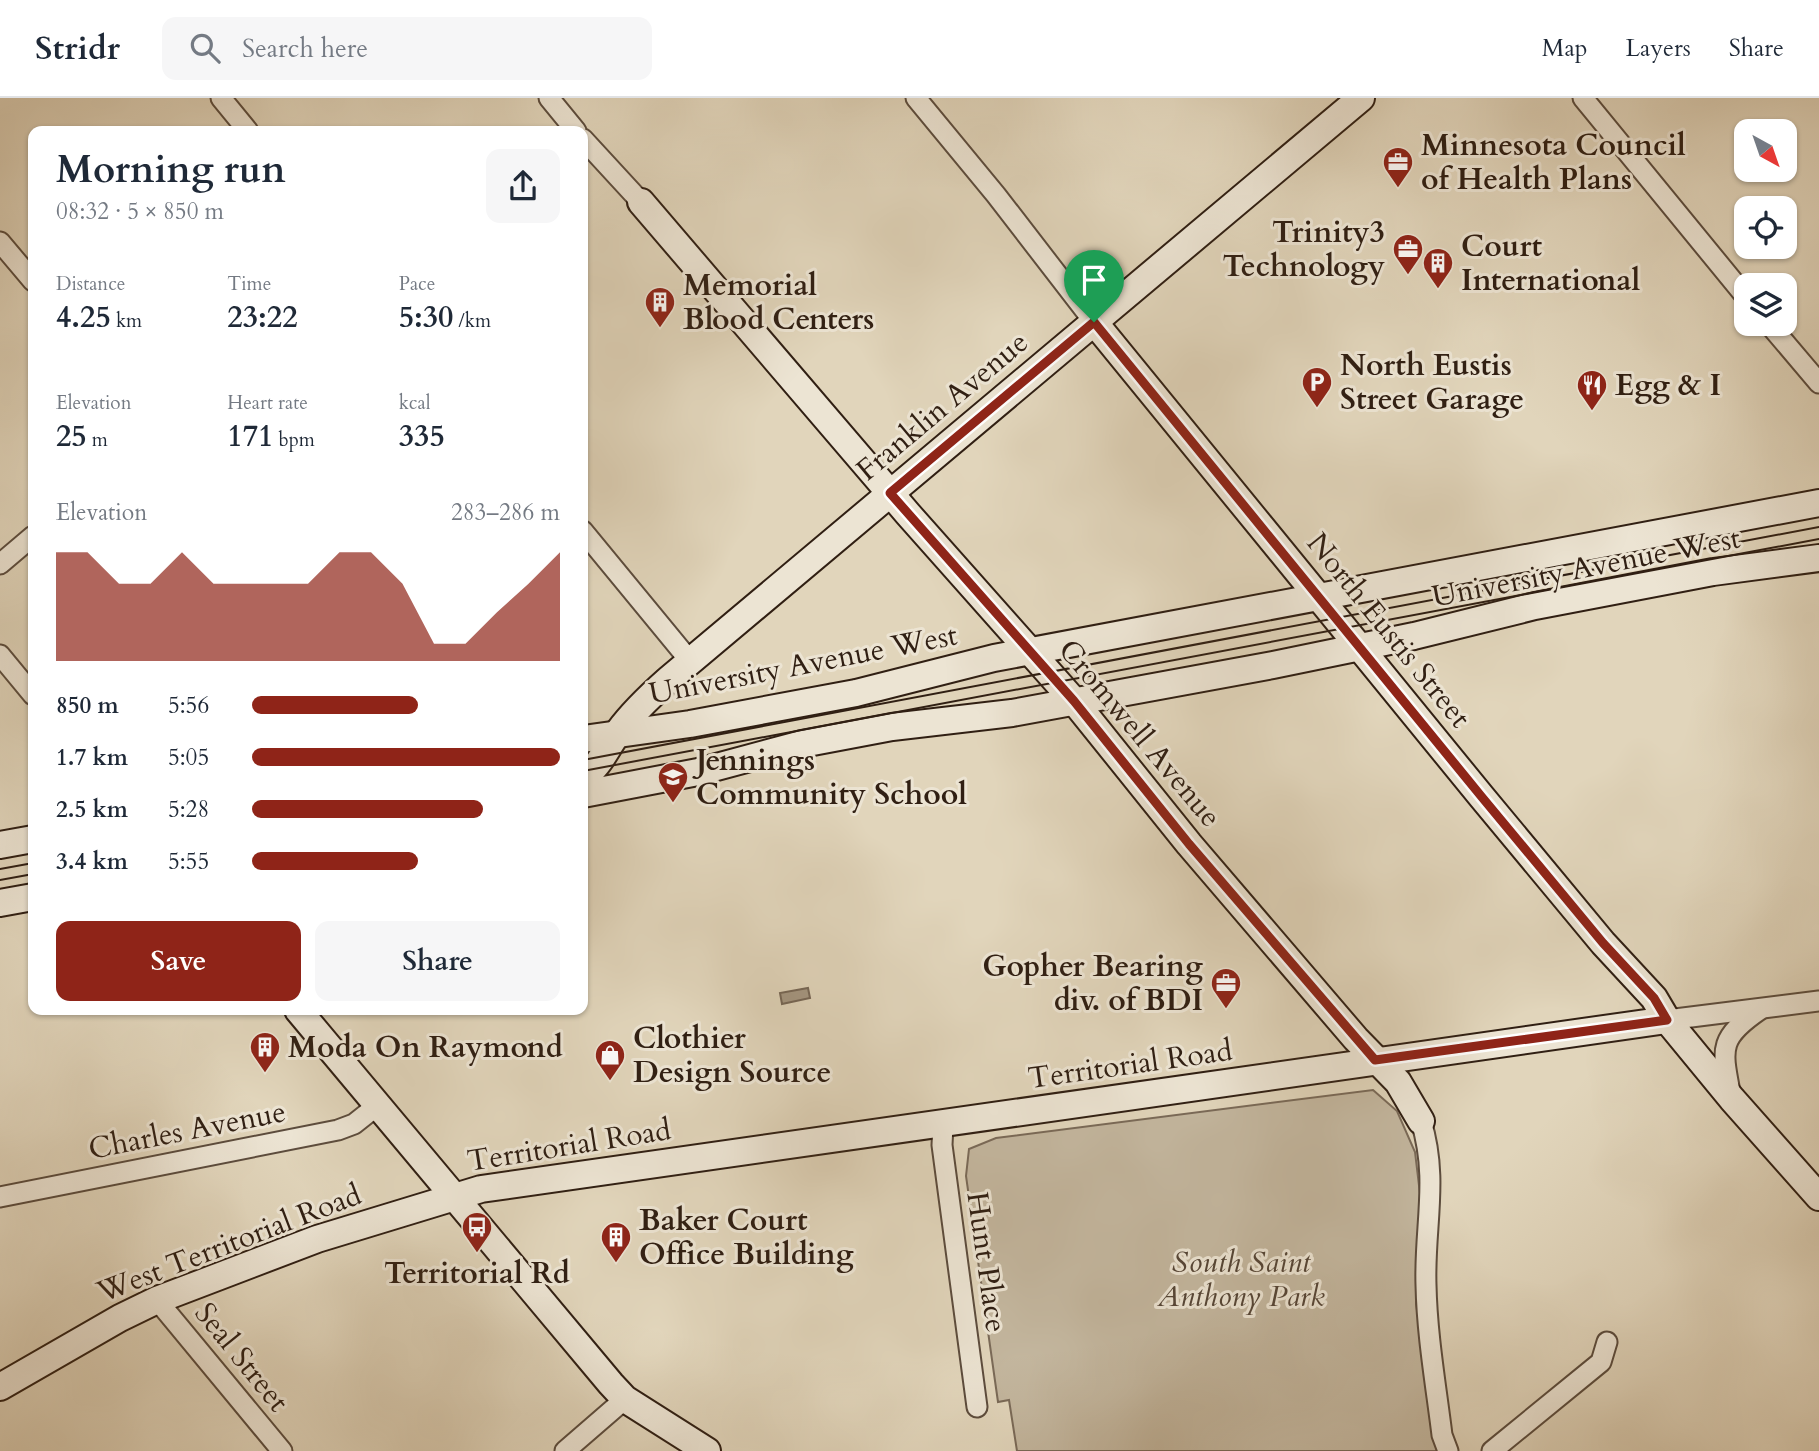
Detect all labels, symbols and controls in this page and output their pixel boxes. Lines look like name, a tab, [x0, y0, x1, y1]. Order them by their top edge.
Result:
search box	[162, 17, 652, 80]
text: Stridr	[35, 26, 120, 71]
icon: search	[186, 29, 224, 67]
text: Search here	[242, 31, 368, 66]
text: Map	[1542, 32, 1588, 65]
text: Layers	[1626, 32, 1691, 65]
text: Share	[1729, 32, 1784, 65]
north arrow	[1734, 119, 1797, 182]
map controls	[1734, 119, 1797, 336]
place label: Minnesota Council of Health Plans	[1421, 125, 1686, 200]
text: Morning run	[56, 144, 286, 196]
office icon: Minnesota Council of Health Plans	[1381, 145, 1415, 189]
button: share	[486, 149, 560, 223]
text: 08:32 · 5 × 850 m	[56, 196, 224, 227]
button: locate	[1734, 196, 1797, 259]
place label: Trinity3 Technology	[1223, 212, 1385, 287]
place label: Court International	[1461, 226, 1640, 301]
office icon: Trinity3 Technology	[1391, 232, 1425, 276]
building icon: Court International	[1421, 246, 1455, 290]
pin	[1064, 250, 1124, 322]
icon: arrive	[1075, 261, 1113, 299]
place label: Memorial Blood Centers	[683, 265, 874, 340]
text: Distance	[56, 271, 125, 297]
text: Time	[227, 271, 271, 297]
text: Pace	[399, 271, 435, 297]
button: layers	[1734, 273, 1797, 336]
building icon: Memorial Blood Centers	[643, 285, 677, 329]
text: 4.25	[56, 297, 111, 338]
text: 23:22	[227, 297, 298, 338]
text: 5:30	[399, 297, 453, 338]
text: km	[111, 308, 142, 334]
text: /km	[453, 308, 491, 334]
street label: Franklin Avenue	[848, 322, 1037, 490]
place label: North Eustis Street Garage	[1340, 345, 1524, 420]
parking icon: North Eustis Street Garage	[1300, 365, 1334, 409]
place label: Egg & I	[1615, 365, 1721, 406]
restaurant icon: Egg & I	[1575, 368, 1609, 412]
text: Elevation	[56, 390, 131, 416]
text: Heart rate	[227, 390, 308, 416]
text: kcal	[399, 390, 431, 416]
text: 25	[56, 416, 87, 457]
text: 171	[227, 416, 273, 457]
text: 335	[399, 416, 445, 457]
text: m	[87, 427, 108, 453]
text: bpm	[273, 427, 315, 453]
text: Elevation	[56, 497, 147, 528]
text: 283–286 m	[451, 497, 560, 528]
street label: University Avenue West	[1428, 517, 1744, 617]
street label: North Eustis Street	[1297, 524, 1480, 737]
street label: University Avenue West	[645, 614, 961, 714]
street label: Cromwell Avenue	[1049, 631, 1230, 836]
text: 850 m	[56, 690, 119, 721]
text: 5:56	[168, 690, 209, 721]
place label: Jennings Community School	[692, 740, 967, 815]
text: 1.7 km	[56, 742, 128, 773]
text: 5:05	[168, 742, 209, 773]
school or university icon: Jennings Community School	[656, 760, 690, 804]
text: 2.5 km	[56, 794, 128, 825]
text: 5:28	[168, 794, 209, 825]
text: 3.4 km	[56, 846, 128, 877]
text: 5:55	[168, 846, 209, 877]
button: Save	[56, 921, 301, 1001]
button: Share	[315, 921, 560, 1001]
place label: Gopher Bearing div. of BDI	[982, 946, 1203, 1021]
office icon: Gopher Bearing div. of BDI	[1209, 966, 1243, 1010]
place label: Clothier Design Source	[633, 1018, 831, 1093]
place label: Moda On Raymond	[288, 1027, 563, 1068]
building icon: Moda On Raymond	[248, 1030, 282, 1074]
street label: Territorial Road	[1025, 1030, 1235, 1099]
shop icon: Clothier Design Source	[593, 1038, 627, 1082]
street label: Charles Avenue	[85, 1091, 289, 1170]
street label: Territorial Road	[464, 1109, 674, 1182]
street label: West Territorial Road	[90, 1174, 367, 1313]
street label: Hunt Place	[956, 1189, 1017, 1335]
place label: Baker Court Office Building	[639, 1200, 854, 1275]
bus stop icon: Territorial Rd	[460, 1210, 494, 1254]
building icon: Baker Court Office Building	[599, 1220, 633, 1264]
park label: South Saint Anthony Park	[1156, 1242, 1325, 1317]
place label: Territorial Rd	[384, 1253, 570, 1294]
street label: Seal Street	[185, 1294, 299, 1421]

